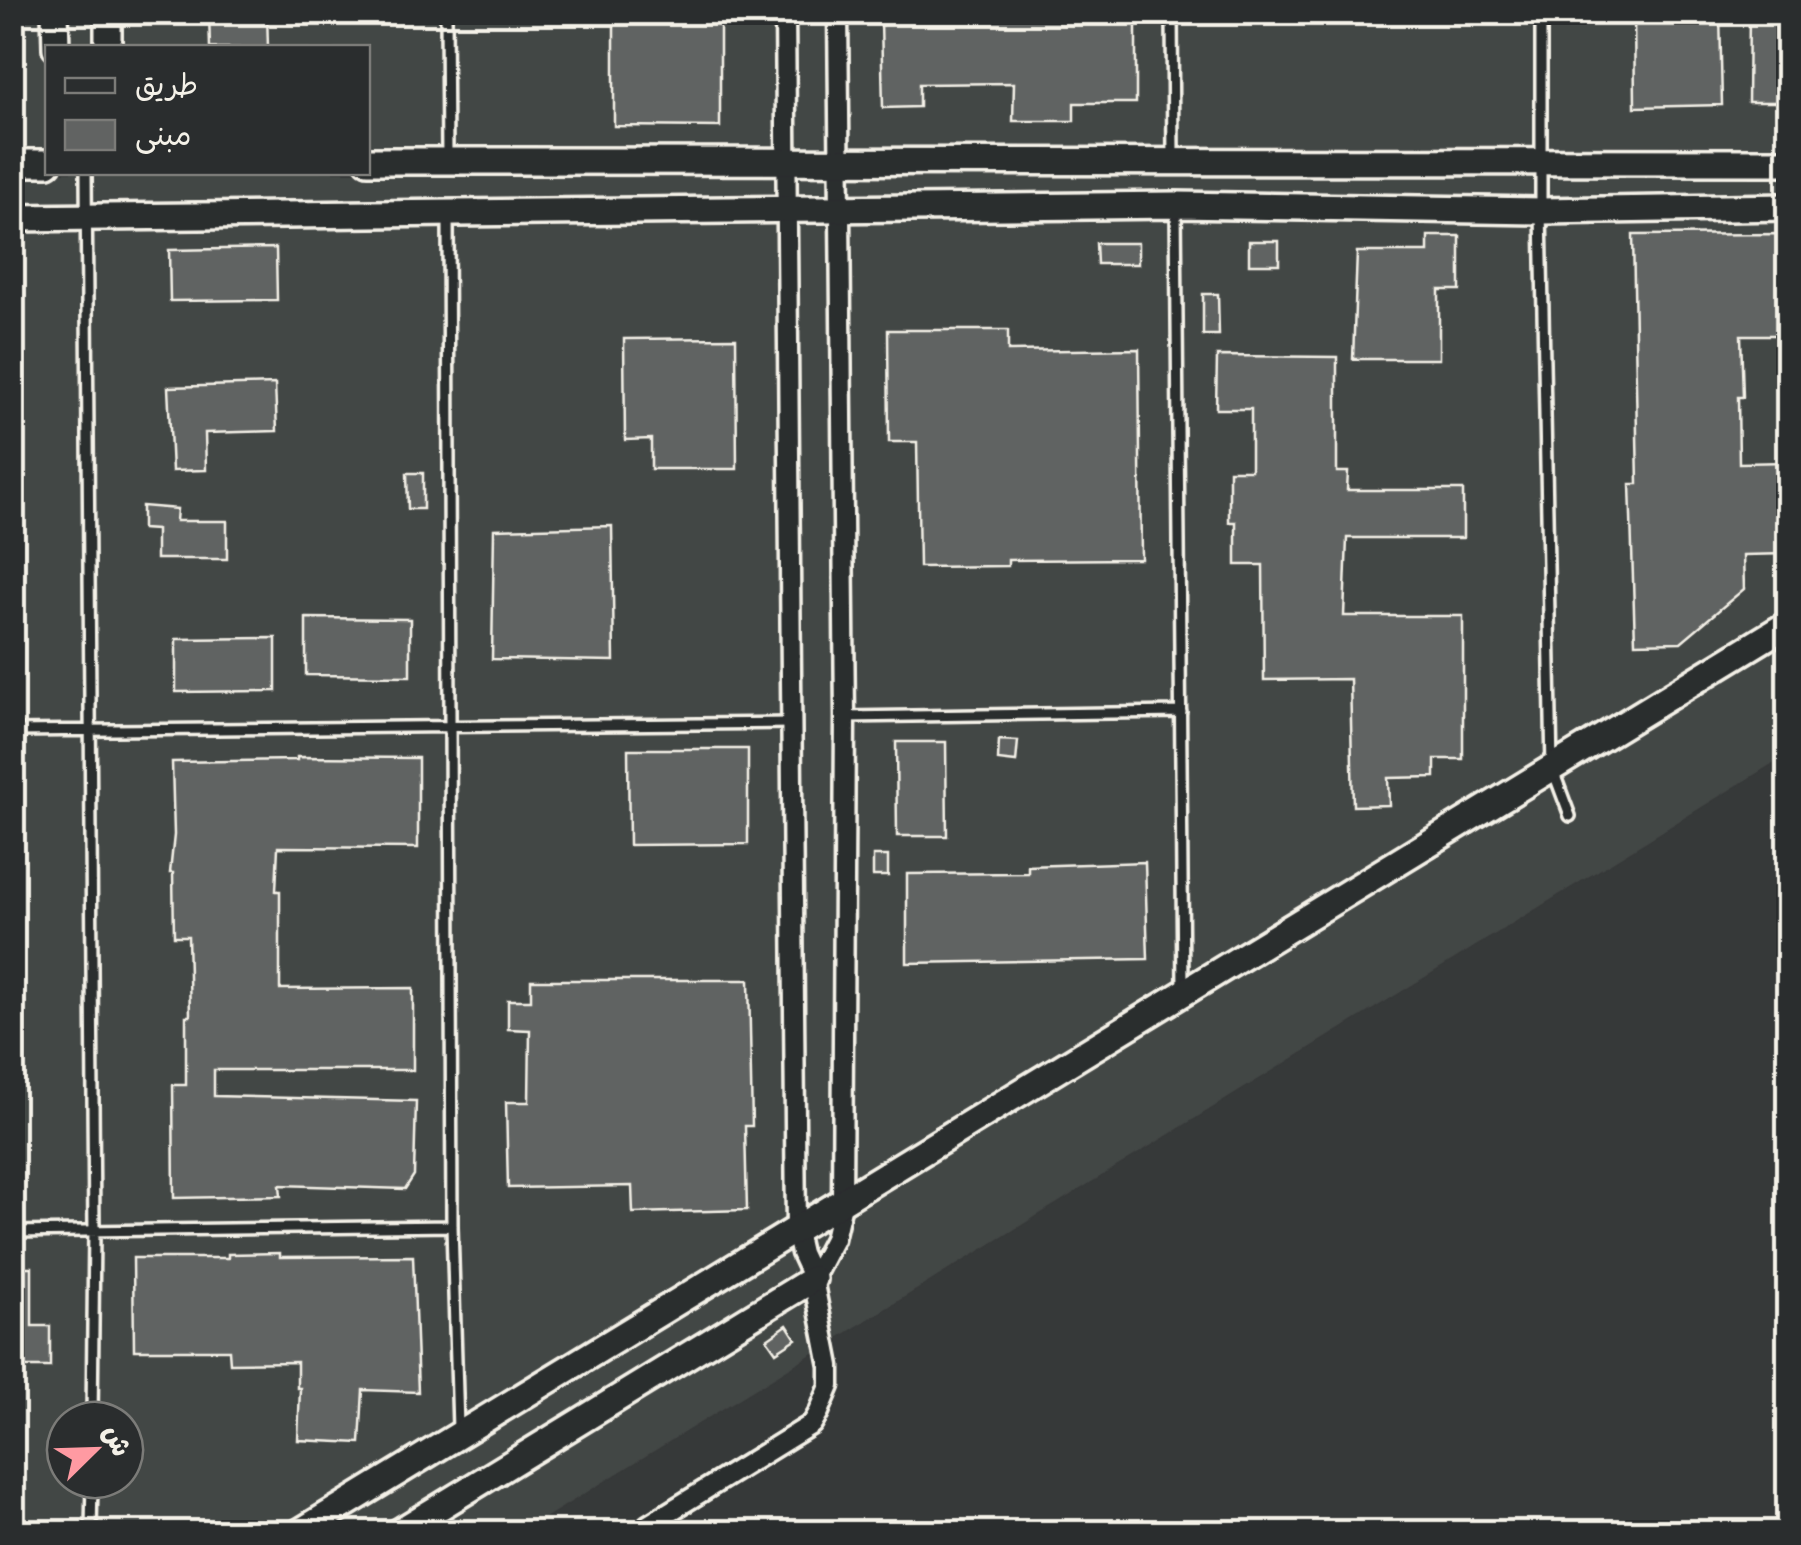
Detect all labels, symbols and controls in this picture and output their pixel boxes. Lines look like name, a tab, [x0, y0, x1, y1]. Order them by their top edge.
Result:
legend	[45, 45, 370, 175]
text: طريق	[135, 60, 198, 105]
text: مبنى	[135, 110, 191, 155]
north arrow	[45, 1400, 145, 1500]
text: ش	[94, 1417, 145, 1462]

